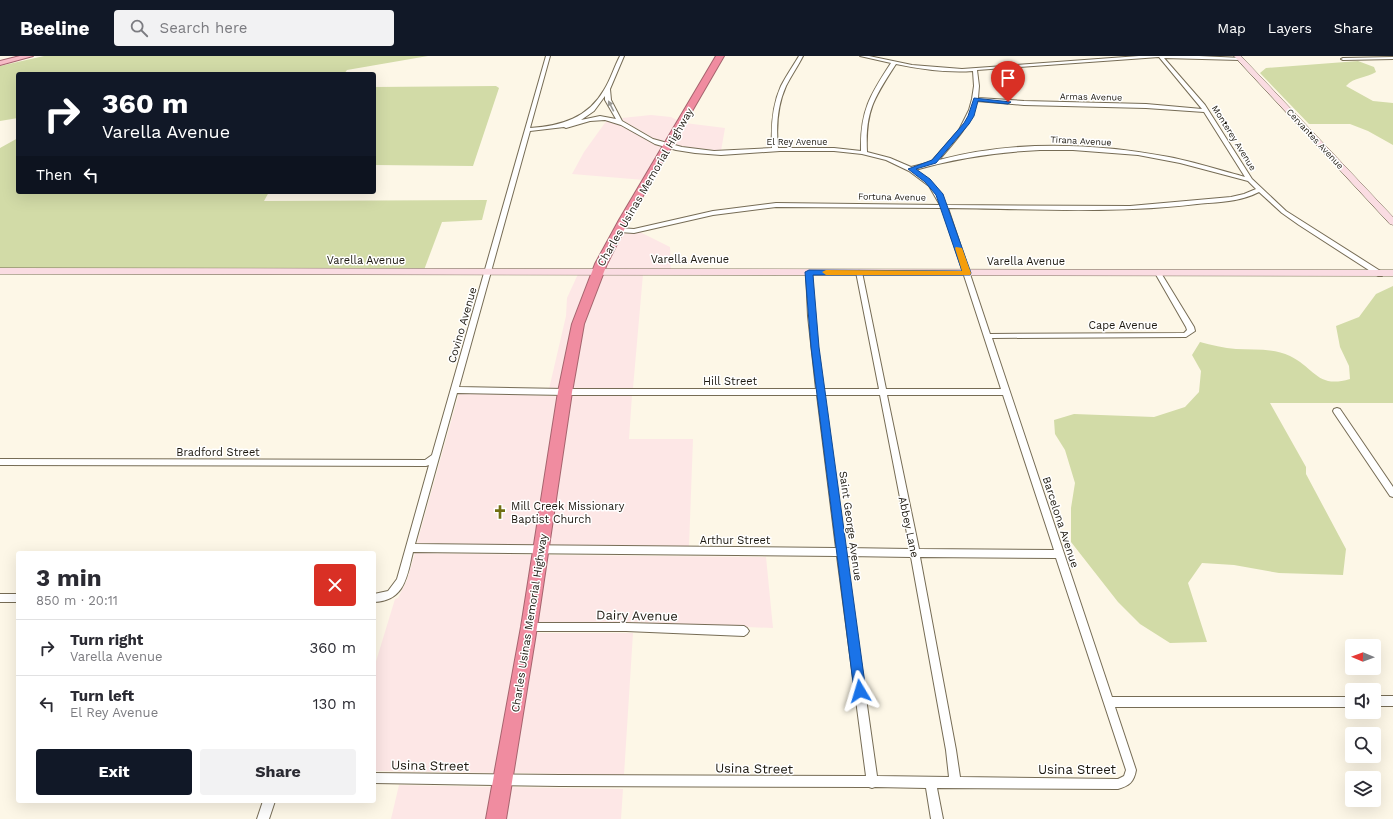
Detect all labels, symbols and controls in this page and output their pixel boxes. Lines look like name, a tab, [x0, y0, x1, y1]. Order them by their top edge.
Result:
search box	[114, 10, 394, 46]
text: Beeline	[20, 17, 90, 40]
icon: search	[128, 17, 150, 39]
text: Search here	[160, 19, 247, 37]
text: Map	[1217, 20, 1246, 36]
text: Layers	[1268, 20, 1312, 36]
text: Share	[1334, 20, 1373, 36]
pin	[991, 61, 1025, 102]
icon: arrive	[997, 67, 1019, 89]
text: 360 m	[102, 87, 188, 120]
icon: right	[36, 88, 88, 140]
street label: Armas Avenue	[1060, 91, 1122, 103]
one-way arrow	[608, 101, 614, 112]
street label: Monterey Avenue	[1210, 104, 1258, 172]
street label: Charles Usinas Memorial Highway	[595, 105, 696, 269]
street label: Cervantes Avenue	[1285, 107, 1345, 171]
text: Varella Avenue	[102, 121, 230, 142]
street label: Tirana Avenue	[1050, 134, 1112, 148]
street label: El Rey Avenue	[766, 137, 828, 147]
icon: left	[80, 164, 102, 186]
text: Then	[36, 166, 72, 184]
street label: Fortuna Avenue	[858, 191, 926, 203]
street label: Varella Avenue	[651, 253, 729, 266]
street label: Varella Avenue	[327, 254, 405, 267]
street label: Varella Avenue	[987, 255, 1065, 268]
street label: Covino Avenue	[445, 286, 480, 365]
street label: Cape Avenue	[1088, 319, 1158, 332]
street label: Hill Street	[703, 375, 757, 388]
street label: Bradford Street	[176, 446, 260, 459]
street label: Saint George Avenue	[836, 470, 865, 582]
street label: Barcelona Avenue	[1040, 475, 1081, 569]
street label: Abbey Lane	[896, 495, 921, 559]
place label: Mill Creek Missionary Baptist Church	[511, 500, 625, 526]
church icon: Mill Creek Missionary Baptist Church	[492, 504, 508, 520]
street label: Charles Usinas Memorial Highway	[509, 533, 550, 713]
street label: Arthur Street	[700, 534, 771, 547]
text: 3 min	[36, 564, 102, 592]
button: close	[314, 564, 356, 606]
text: 850 m · 20:11	[36, 593, 118, 608]
street label: Dairy Avenue	[596, 607, 678, 624]
text: Turn right	[70, 631, 143, 649]
icon: right	[36, 637, 58, 659]
text: 360 m	[309, 639, 356, 657]
north arrow	[1345, 639, 1381, 675]
map controls	[1345, 639, 1381, 807]
text: Varella Avenue	[70, 649, 163, 664]
position arrow	[839, 670, 881, 712]
button: sound	[1345, 683, 1381, 719]
text: Turn left	[70, 687, 134, 705]
icon: left	[36, 693, 58, 715]
text: 130 m	[313, 695, 356, 713]
text: El Rey Avenue	[70, 705, 158, 720]
button: search	[1345, 727, 1381, 763]
button: Exit	[36, 749, 192, 795]
button: Share	[200, 749, 356, 795]
street label: Usina Street	[391, 757, 470, 774]
street label: Usina Street	[715, 760, 794, 777]
street label: Usina Street	[1038, 762, 1117, 777]
button: layers	[1345, 771, 1381, 807]

